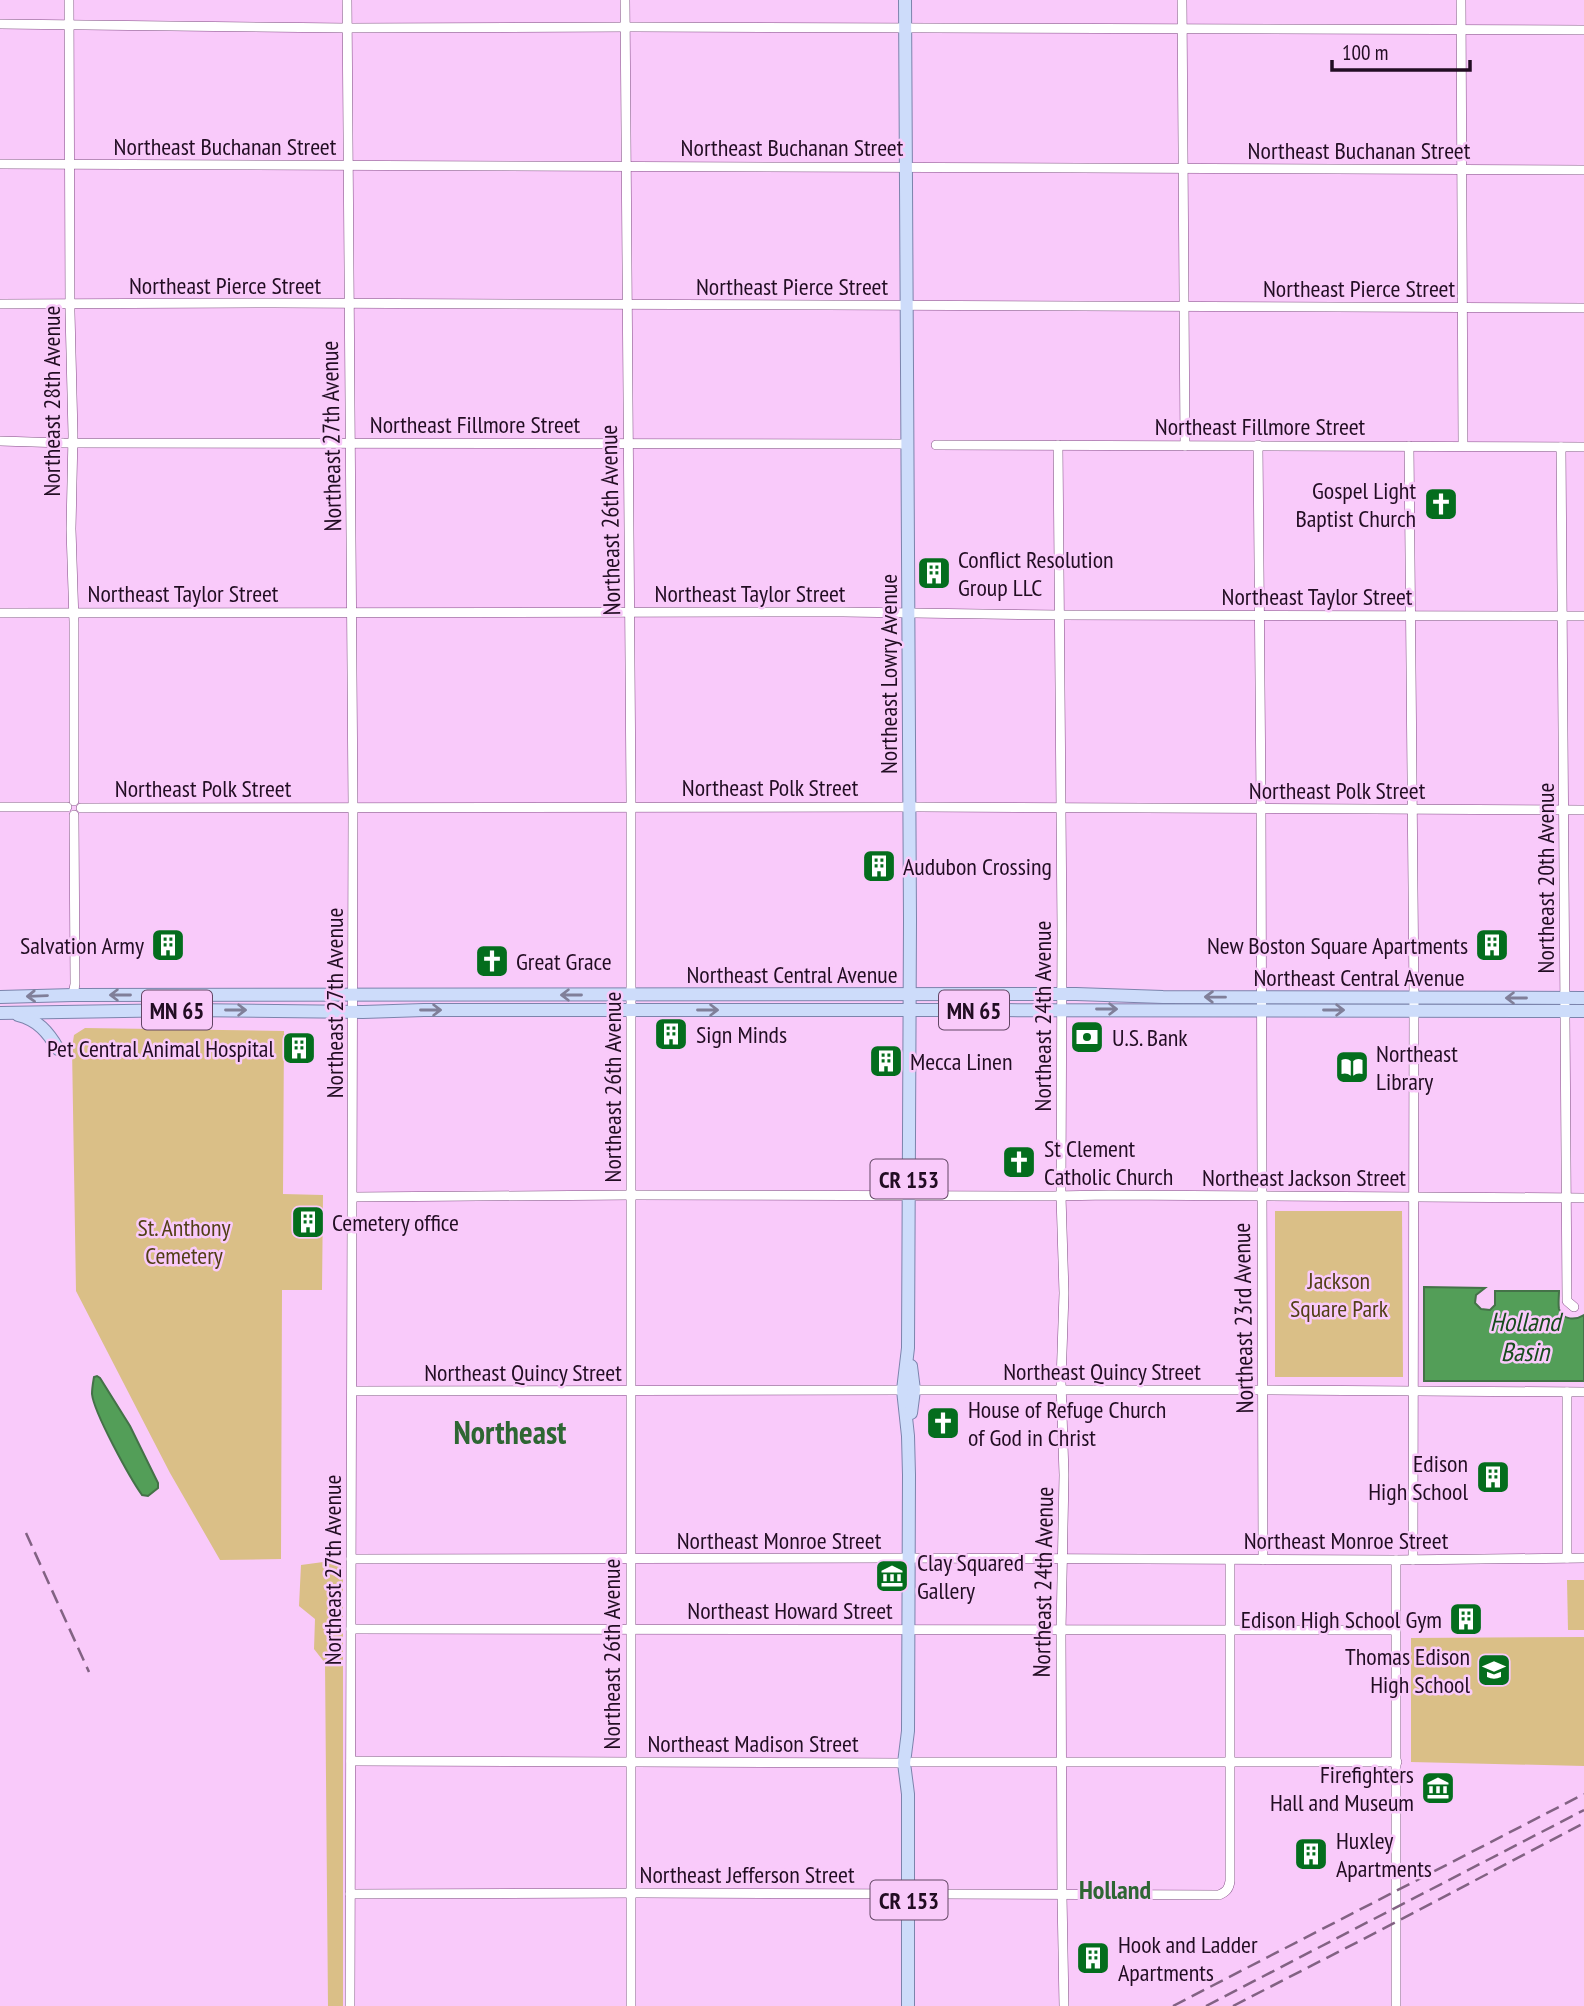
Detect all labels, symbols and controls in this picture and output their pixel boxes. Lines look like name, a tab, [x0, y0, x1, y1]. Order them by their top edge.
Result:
scale bar	[1332, 28, 1470, 72]
text: 100 m	[1342, 39, 1388, 66]
street label: Northeast Buchanan Street	[114, 131, 337, 162]
street label: Northeast Buchanan Street	[681, 132, 904, 163]
street label: Northeast Buchanan Street	[1248, 135, 1471, 166]
street label: Northeast Pierce Street	[129, 270, 322, 301]
street label: Northeast Pierce Street	[696, 271, 889, 302]
street label: Northeast Pierce Street	[1263, 273, 1456, 304]
street label: Northeast 28th Avenue	[36, 306, 67, 496]
street label: Northeast 27th Avenue	[314, 340, 348, 532]
street label: Northeast Fillmore Street	[370, 409, 581, 440]
street label: Northeast Fillmore Street	[1155, 411, 1366, 442]
street label: Northeast 26th Avenue	[593, 424, 627, 616]
place label: Gospel Light Baptist Church	[1295, 475, 1416, 534]
church icon: Gospel Light Baptist Church	[1422, 485, 1460, 523]
place label: Conflict Resolution Group LLC	[958, 544, 1114, 603]
building icon: Conflict Resolution Group LLC	[915, 554, 953, 592]
street label: Northeast Lowry Avenue	[873, 574, 904, 774]
street label: Northeast Taylor Street	[88, 578, 279, 609]
street label: Northeast Taylor Street	[655, 578, 846, 609]
street label: Northeast Taylor Street	[1222, 581, 1413, 612]
street label: Northeast Polk Street	[682, 772, 859, 803]
street label: Northeast Polk Street	[115, 773, 292, 804]
street label: Northeast Polk Street	[1249, 775, 1426, 806]
street label: Northeast 20th Avenue	[1530, 783, 1561, 973]
building icon: Audubon Crossing	[860, 847, 898, 885]
place label: Audubon Crossing	[903, 851, 1052, 882]
street label: Northeast 27th Avenue	[319, 908, 350, 1098]
street label: Northeast 24th Avenue	[1027, 921, 1058, 1111]
building icon: Salvation Army	[149, 926, 187, 964]
building icon: New Boston Square Apartments	[1473, 926, 1511, 964]
place label: Salvation Army	[20, 930, 144, 961]
place label: New Boston Square Apartments	[1207, 930, 1468, 961]
church icon: Great Grace	[473, 942, 511, 980]
place label: Great Grace	[516, 946, 612, 977]
street label: Northeast Central Avenue	[686, 959, 898, 990]
street label: Northeast Central Avenue	[1253, 962, 1465, 993]
one-way arrow	[108, 988, 131, 1002]
one-way arrow	[560, 988, 583, 1002]
one-way arrow	[25, 989, 48, 1003]
road number: MN 65	[142, 990, 212, 1030]
road number: MN 65	[939, 990, 1009, 1030]
one-way arrow	[1204, 990, 1227, 1004]
one-way arrow	[1505, 991, 1528, 1005]
street label: Northeast 26th Avenue	[597, 992, 628, 1182]
one-way arrow	[1095, 1002, 1118, 1016]
one-way arrow	[225, 1003, 248, 1017]
one-way arrow	[420, 1003, 443, 1017]
one-way arrow	[696, 1003, 719, 1017]
one-way arrow	[1323, 1003, 1346, 1017]
building icon: Sign Minds	[652, 1015, 690, 1053]
bank icon: U.S. Bank	[1068, 1018, 1106, 1056]
place label: Sign Minds	[696, 1019, 787, 1050]
place label: U.S. Bank	[1112, 1022, 1188, 1053]
building icon: Pet Central Animal Hospital	[280, 1029, 318, 1067]
place label: Pet Central Animal Hospital	[47, 1033, 274, 1064]
place label: Northeast Library	[1376, 1038, 1458, 1097]
building icon: Mecca Linen	[867, 1042, 905, 1080]
place label: Mecca Linen	[910, 1046, 1013, 1077]
library icon: Northeast Library	[1333, 1048, 1371, 1086]
place label: St Clement Catholic Church	[1044, 1133, 1173, 1192]
church icon: St Clement Catholic Church	[1000, 1143, 1038, 1181]
road number: CR 153	[870, 1160, 948, 1198]
street label: Northeast Jackson Street	[1202, 1162, 1406, 1193]
building icon: Cemetery office	[289, 1203, 327, 1241]
place label: Cemetery office	[332, 1207, 459, 1238]
park label: St. Anthony Cemetery	[138, 1212, 230, 1271]
street label: Northeast 23rd Avenue	[1226, 1222, 1260, 1414]
park label: Jackson Square Park	[1290, 1265, 1389, 1324]
water label: Holland Basin	[1490, 1305, 1564, 1368]
street label: Northeast Quincy Street	[1003, 1356, 1201, 1387]
street label: Northeast Quincy Street	[424, 1357, 622, 1388]
place label: House of Refuge Church of God in Christ	[968, 1394, 1166, 1453]
church icon: House of Refuge Church of God in Christ	[924, 1404, 962, 1442]
district label: Northeast	[454, 1411, 567, 1453]
place label: Edison High School	[1368, 1448, 1468, 1507]
building icon: Edison High School	[1474, 1458, 1512, 1496]
street label: Northeast 27th Avenue	[317, 1475, 348, 1665]
street label: Northeast 24th Avenue	[1026, 1486, 1060, 1678]
street label: Northeast Monroe Street	[677, 1525, 882, 1556]
street label: Northeast Monroe Street	[1244, 1525, 1449, 1556]
place label: Clay Squared Gallery	[917, 1547, 1024, 1606]
museum icon: Clay Squared Gallery	[873, 1557, 911, 1595]
street label: Northeast 26th Avenue	[596, 1559, 627, 1749]
street label: Northeast Howard Street	[687, 1595, 893, 1626]
building icon: Edison High School Gym	[1447, 1600, 1485, 1638]
place label: Edison High School Gym	[1241, 1604, 1442, 1635]
place label: Thomas Edison High School	[1345, 1641, 1470, 1700]
school or university icon: Thomas Edison High School	[1475, 1651, 1513, 1689]
street label: Northeast Madison Street	[647, 1728, 859, 1759]
place label: Firefighters Hall and Museum	[1270, 1759, 1414, 1818]
museum icon: Firefighters Hall and Museum	[1419, 1769, 1457, 1807]
place label: Huxley Apartments	[1336, 1825, 1432, 1884]
building icon: Huxley Apartments	[1292, 1835, 1330, 1873]
street label: Northeast Jefferson Street	[639, 1859, 855, 1890]
district label: Holland	[1079, 1873, 1151, 1906]
road number: CR 153	[870, 1881, 948, 1920]
place label: Hook and Ladder Apartments	[1118, 1929, 1258, 1988]
building icon: Hook and Ladder Apartments	[1074, 1939, 1112, 1977]

